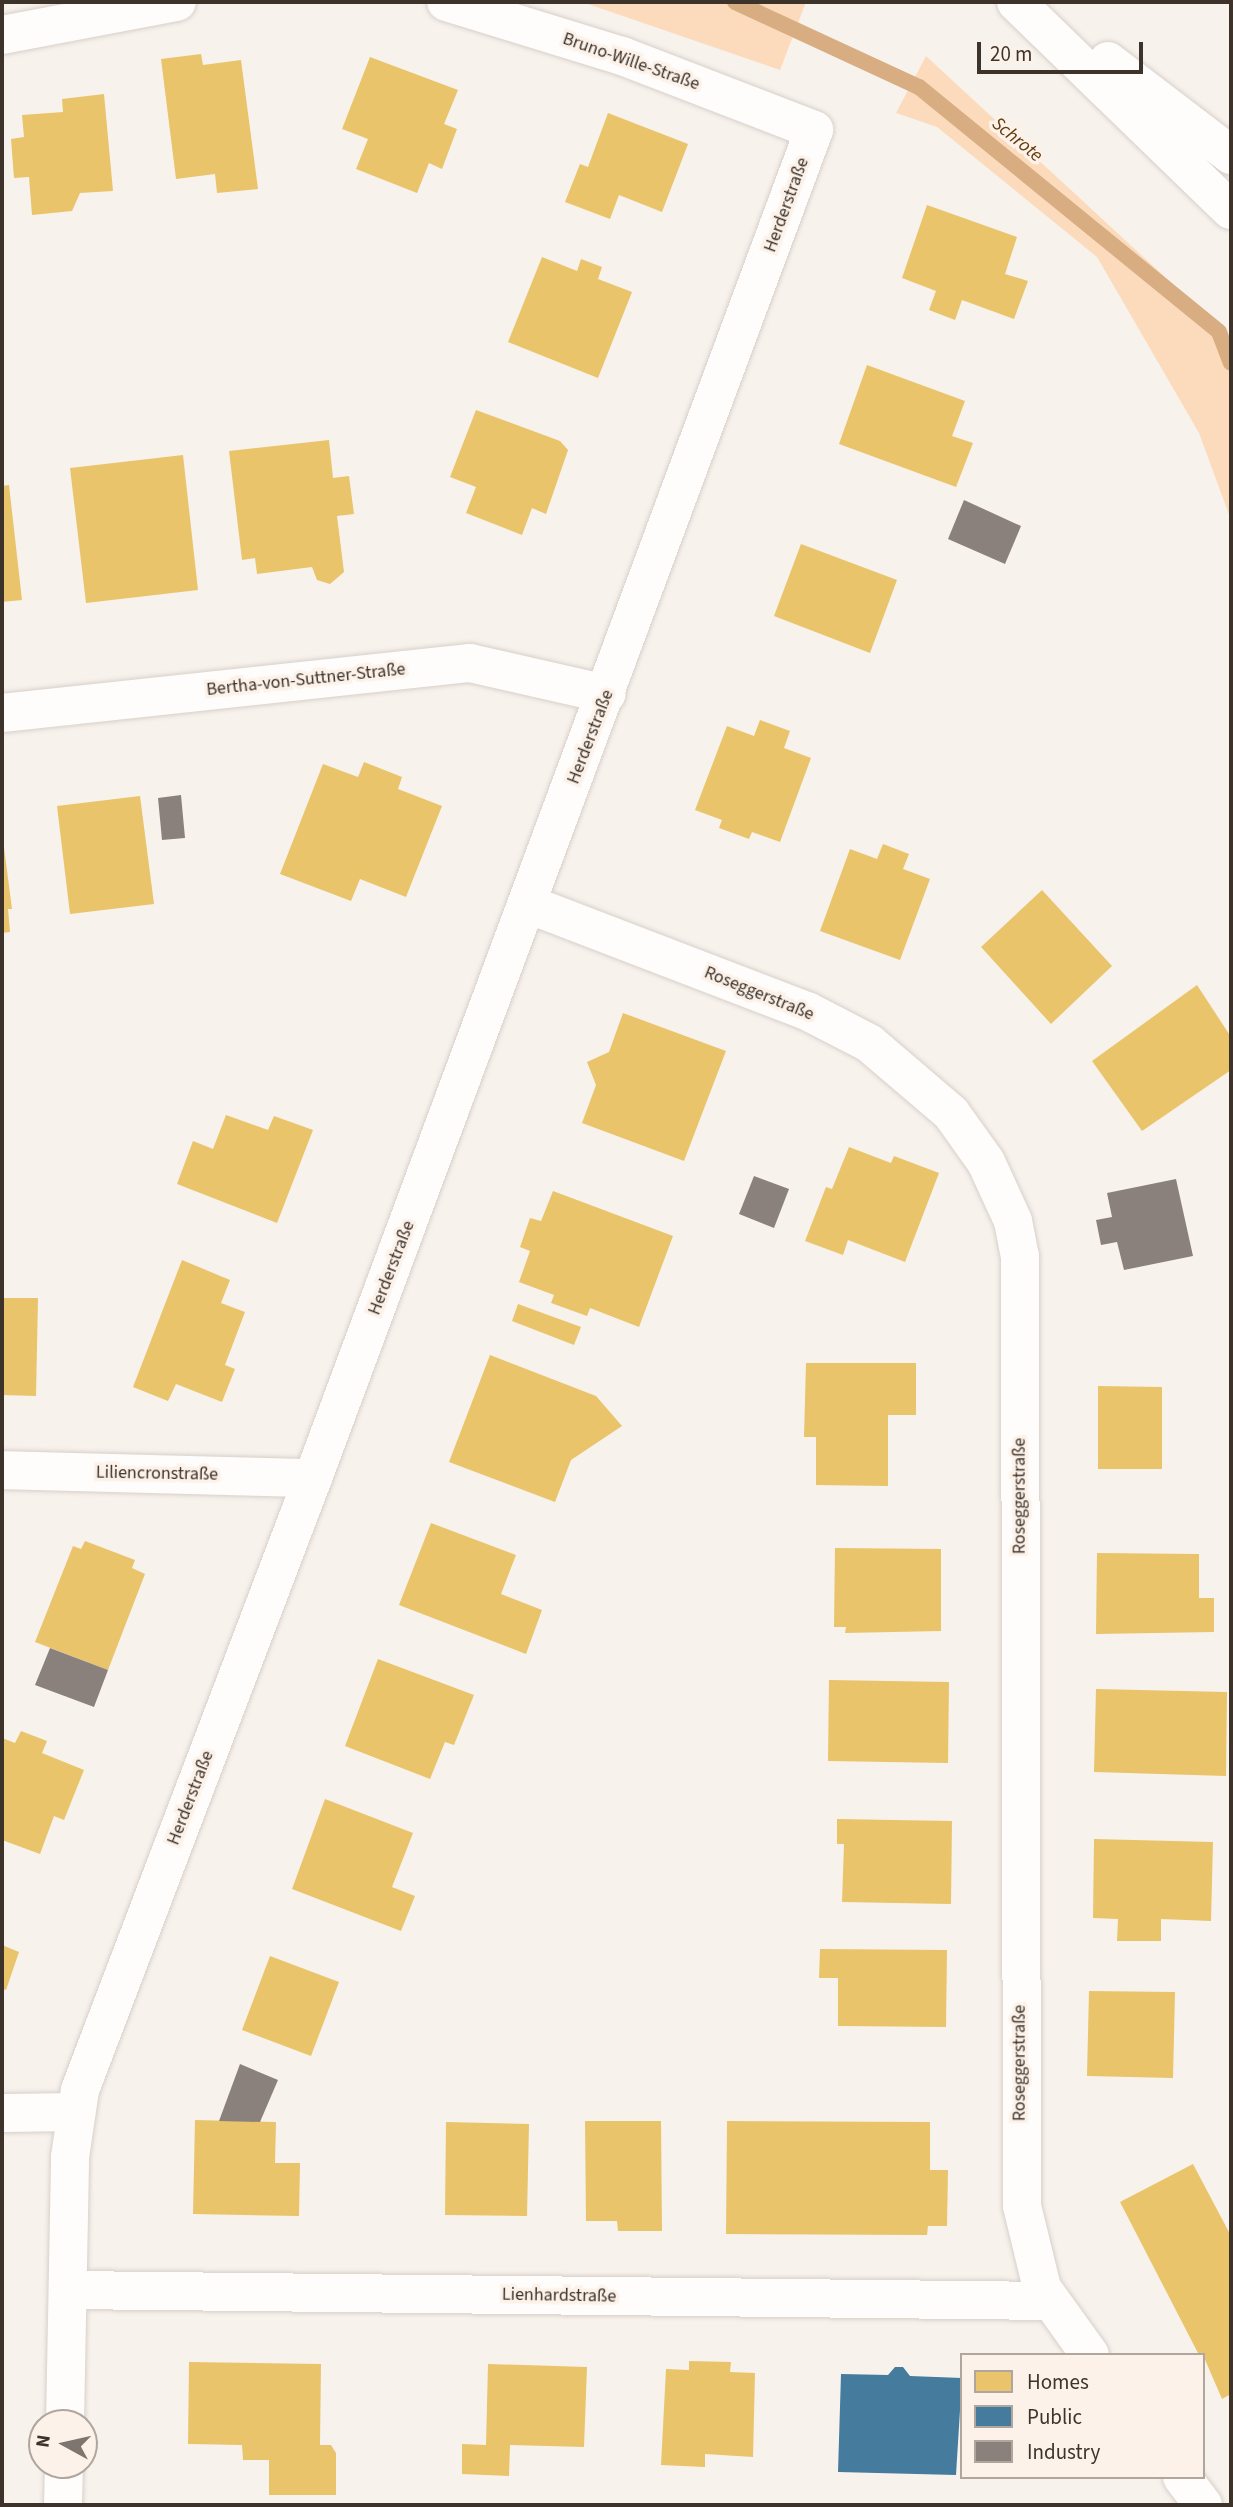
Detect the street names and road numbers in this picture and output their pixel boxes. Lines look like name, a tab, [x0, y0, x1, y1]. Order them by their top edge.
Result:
street label: Bruno-Wille-Straße	[560, 28, 702, 96]
street label: Herderstraße	[760, 155, 814, 255]
street label: Bertha-von-Suttner-Straße	[205, 659, 407, 701]
street label: Herderstraße	[563, 687, 619, 787]
street label: Roseggerstraße	[701, 962, 817, 1026]
street label: Herderstraße	[364, 1218, 420, 1318]
street label: Roseggerstraße	[1009, 1438, 1031, 1554]
street label: Liliencronstraße	[96, 1462, 218, 1486]
street label: Herderstraße	[163, 1748, 219, 1848]
street label: Roseggerstraße	[1009, 2005, 1031, 2121]
street label: Lienhardstraße	[502, 2284, 616, 2308]

